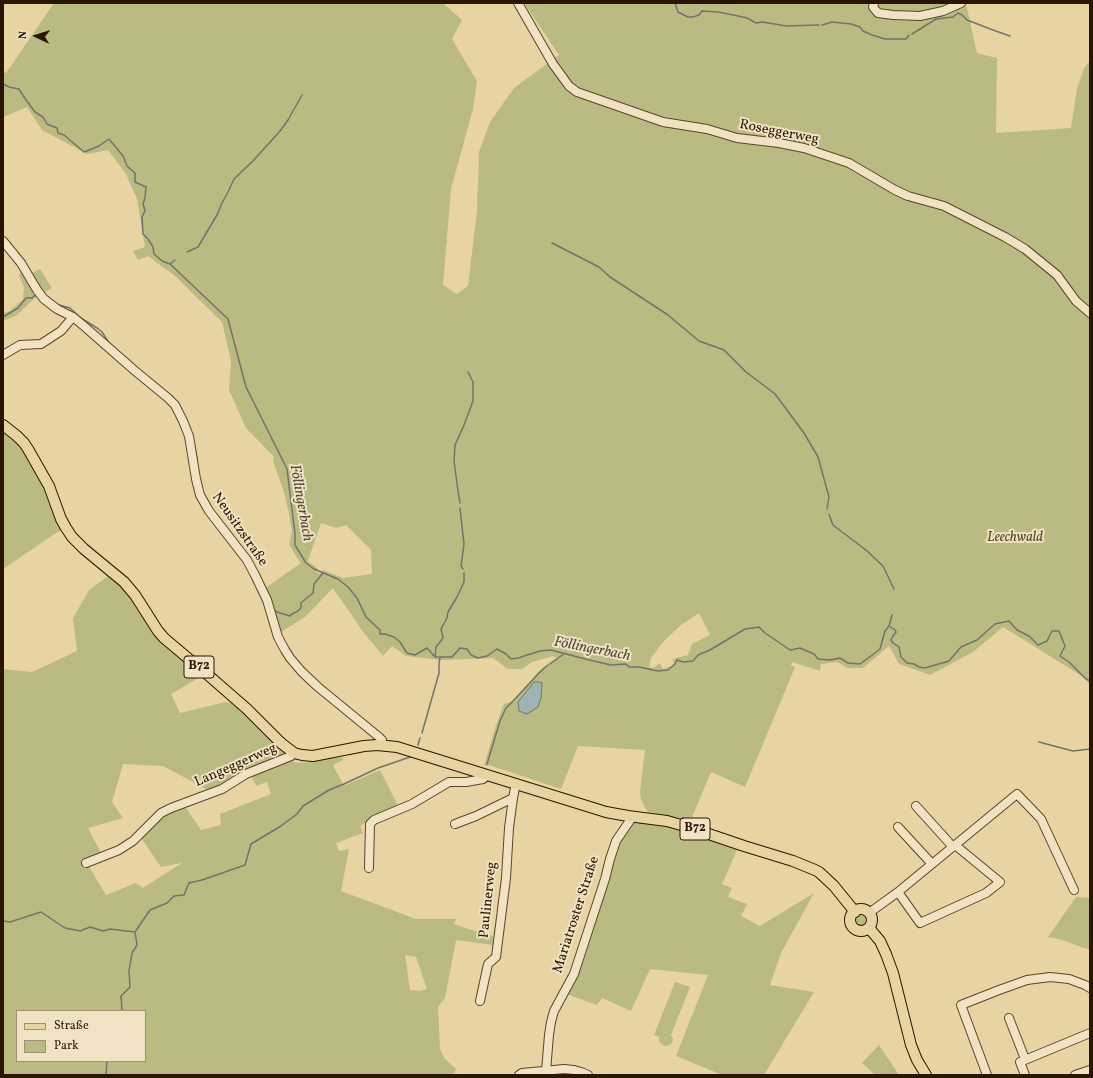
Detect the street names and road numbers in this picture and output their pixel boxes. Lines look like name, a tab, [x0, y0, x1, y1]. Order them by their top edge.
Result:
street label: Roseggerweg	[738, 117, 820, 149]
street label: Neusitzstraße	[208, 490, 270, 570]
road number: B72	[184, 656, 214, 678]
street label: Langeggerweg	[192, 740, 280, 792]
road number: B72	[680, 818, 710, 840]
street label: Mariatroster Straße	[550, 855, 604, 975]
street label: Paulinerweg	[477, 861, 501, 939]

